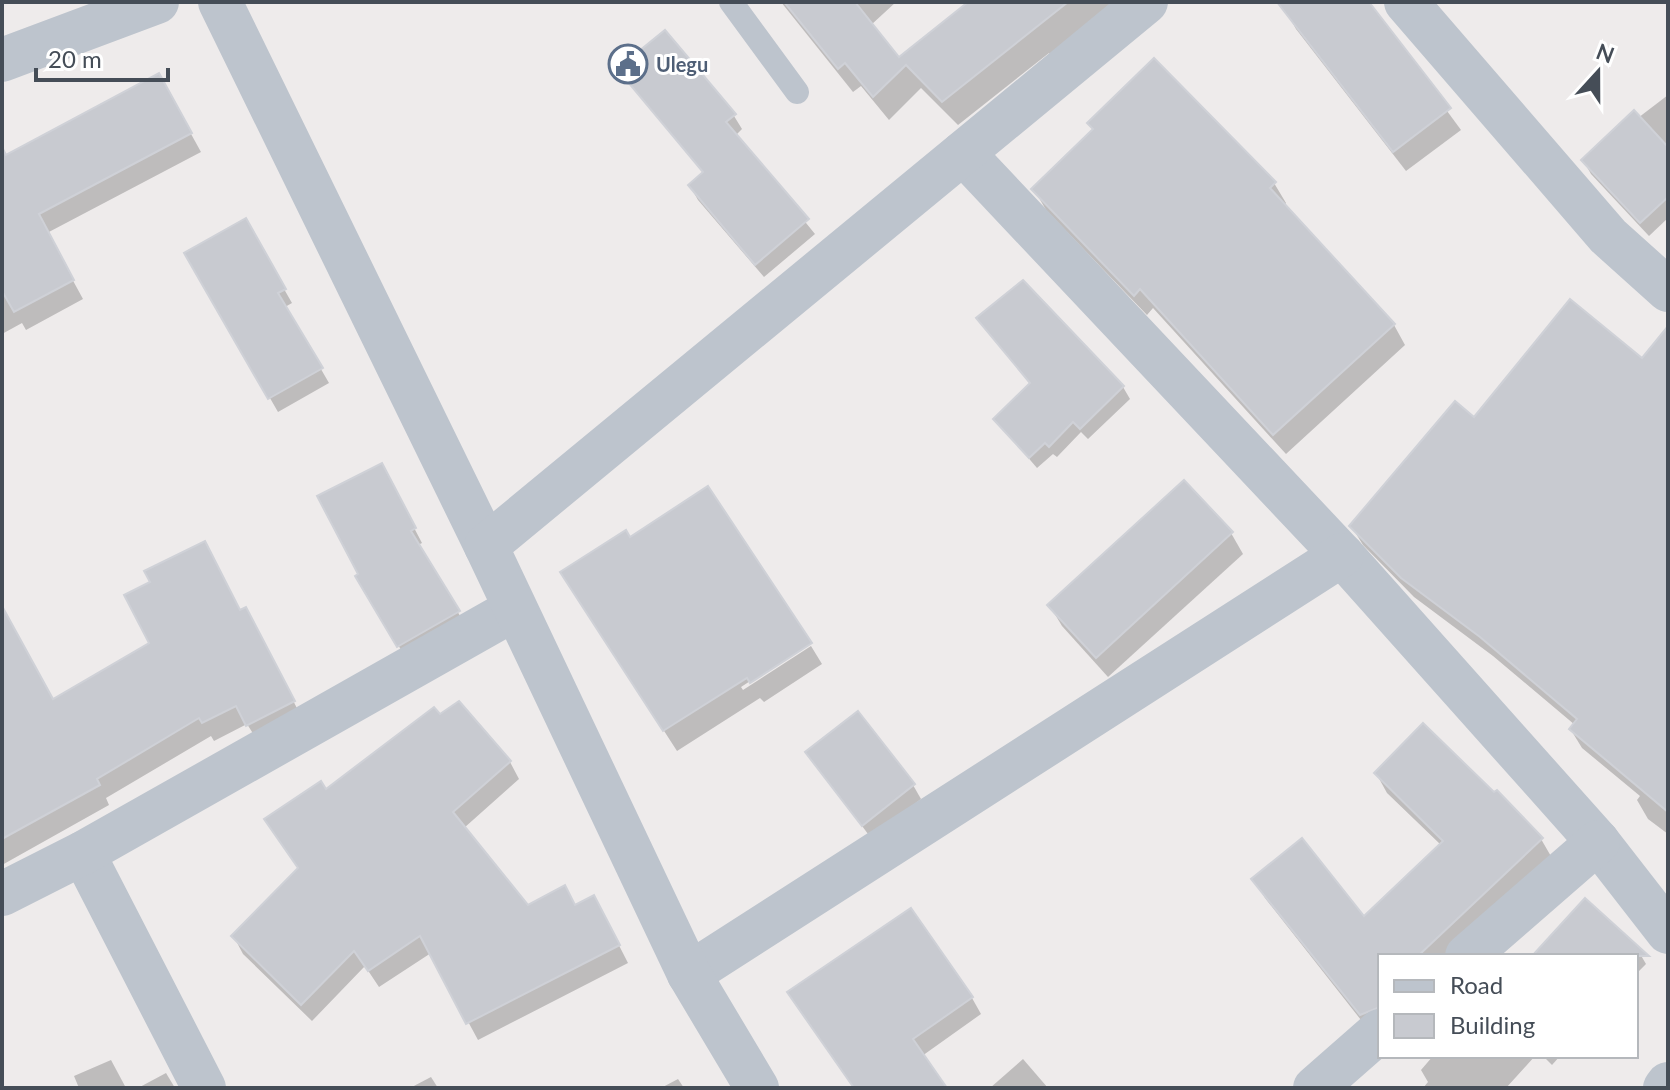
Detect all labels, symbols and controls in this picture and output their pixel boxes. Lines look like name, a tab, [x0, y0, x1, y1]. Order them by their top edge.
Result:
scale bar	[36, 32, 168, 82]
north arrow	[1558, 32, 1638, 112]
text: N	[1593, 37, 1618, 69]
public building icon: Ulegu	[607, 43, 649, 85]
text: 20 m	[48, 44, 102, 73]
place label: Ulegu	[656, 52, 708, 76]
legend	[1378, 954, 1638, 1058]
text: Road	[1450, 970, 1503, 999]
text: Building	[1450, 1010, 1535, 1039]

